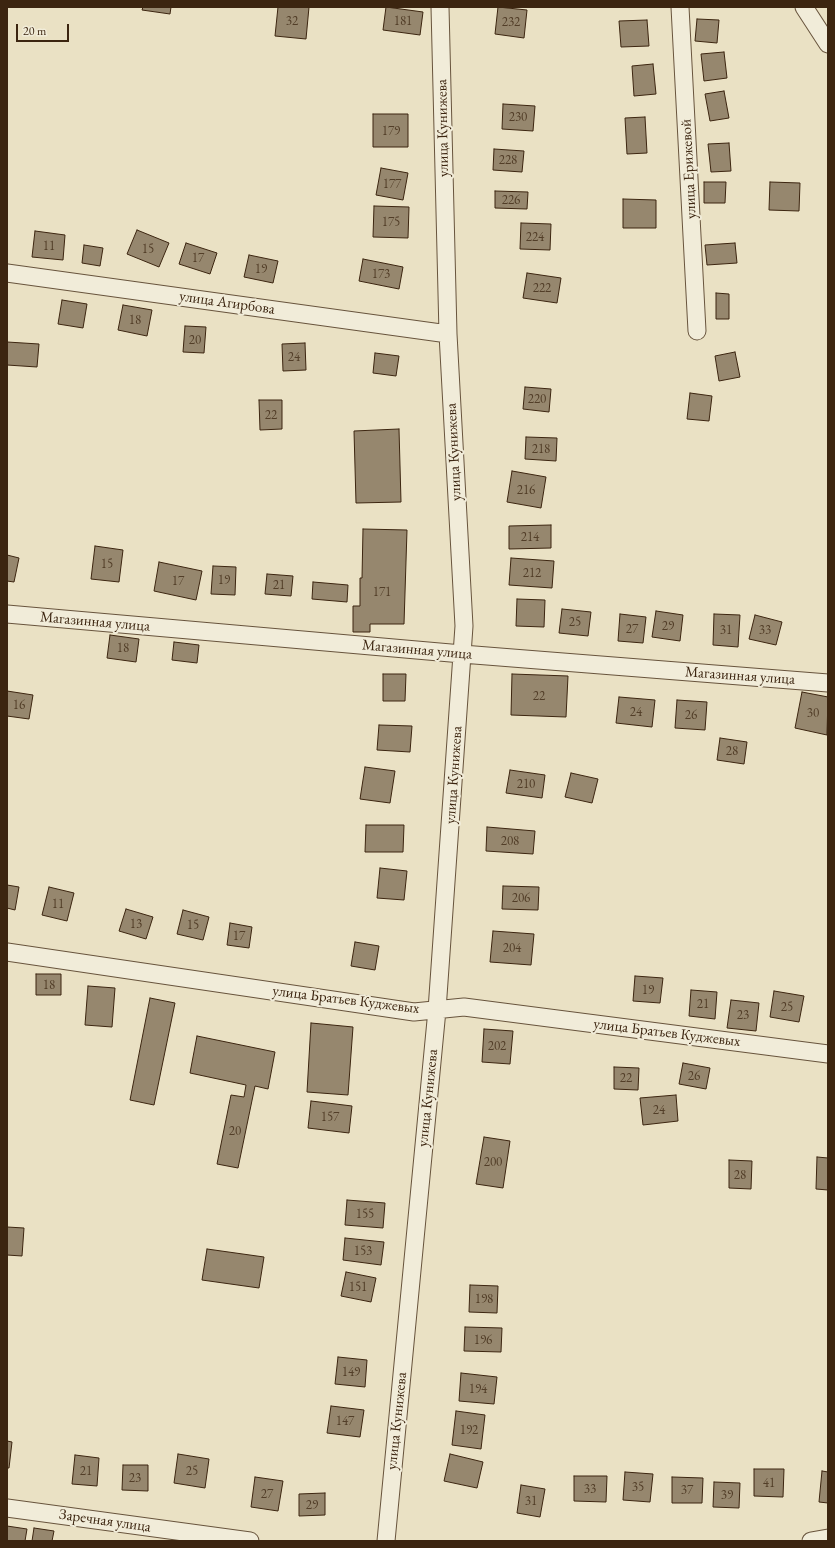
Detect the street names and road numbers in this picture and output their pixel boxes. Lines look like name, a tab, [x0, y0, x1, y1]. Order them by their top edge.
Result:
street label: улица Кунижева	[433, 79, 453, 177]
street label: улица Ерижевой	[677, 119, 701, 219]
street label: улица Агирбова	[178, 287, 276, 319]
street label: улица Кунижева	[442, 403, 466, 501]
street label: Магазинная улица	[39, 608, 151, 636]
street label: Магазинная улица	[361, 636, 473, 664]
street label: Магазинная улица	[684, 663, 796, 689]
street label: улица Кунижева	[442, 725, 466, 825]
street label: улица Братьев Куджевых	[271, 982, 421, 1018]
street label: улица Братьев Куджевых	[592, 1015, 742, 1051]
street label: улица Кунижева	[414, 1048, 442, 1148]
street label: улица Кунижева	[383, 1371, 411, 1471]
street label: Заречная улица	[58, 1506, 152, 1536]

